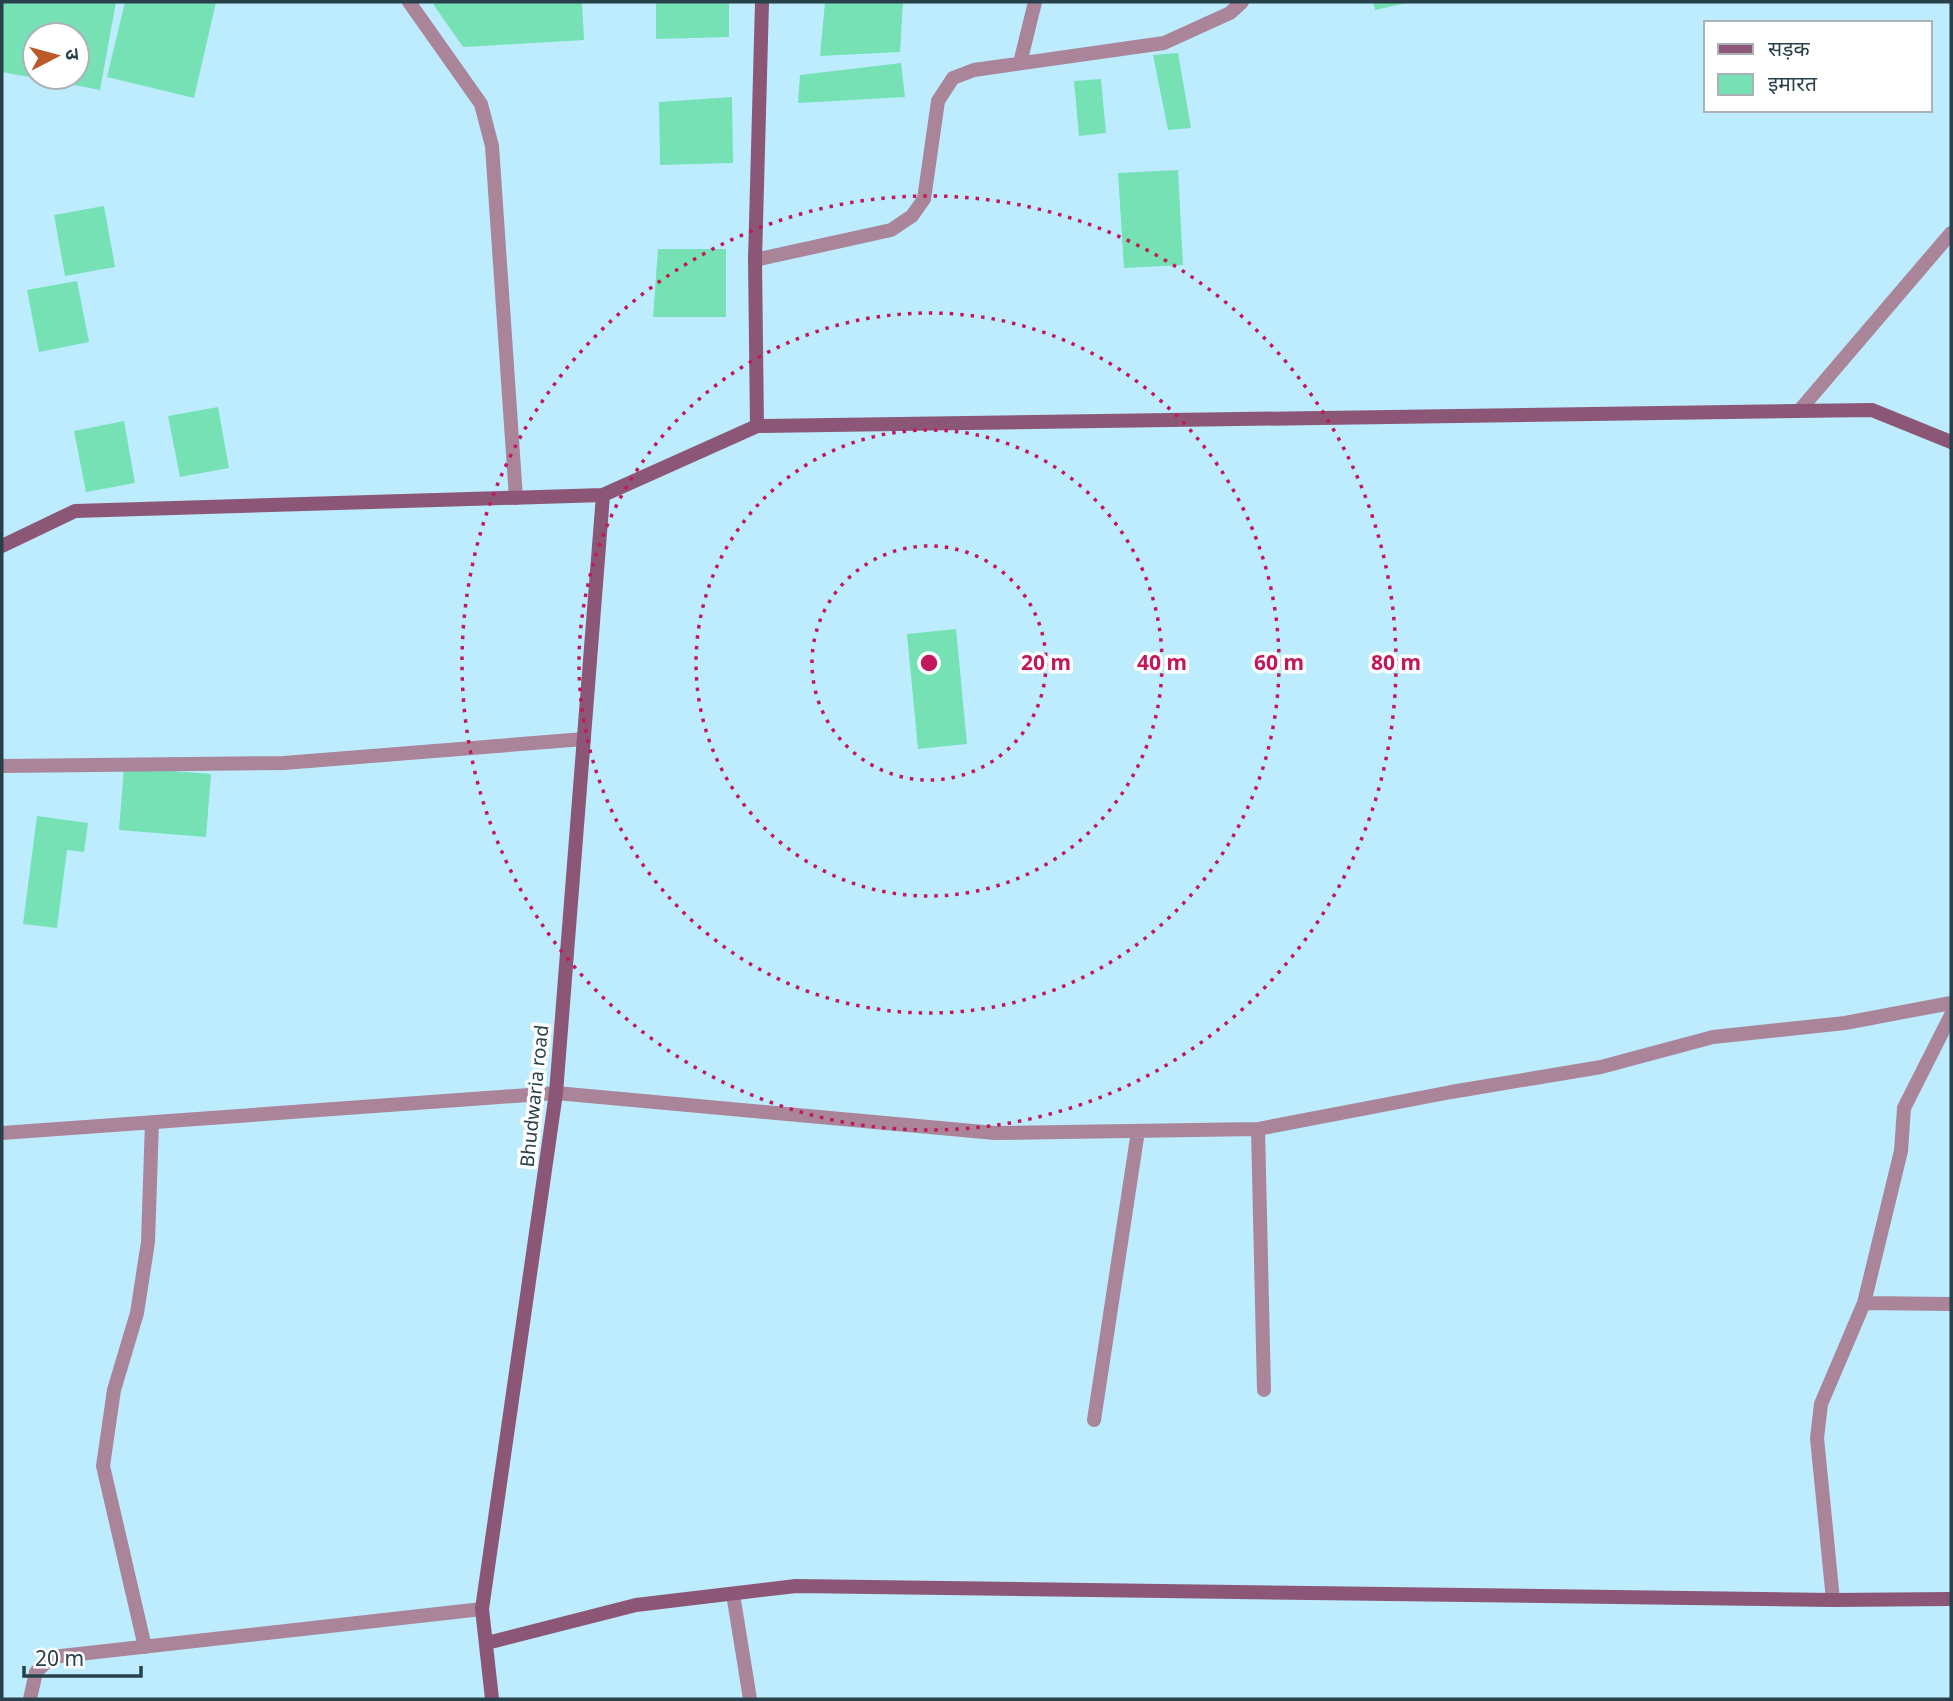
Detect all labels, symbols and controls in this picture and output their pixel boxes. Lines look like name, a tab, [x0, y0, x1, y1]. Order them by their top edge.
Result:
north arrow	[21, 21, 91, 91]
legend	[1704, 21, 1932, 112]
text: सड़क	[1768, 34, 1810, 62]
text: उ	[59, 47, 87, 62]
text: इमारत	[1768, 69, 1818, 97]
text: 20 m	[1021, 648, 1071, 676]
text: 40 m	[1137, 648, 1187, 676]
text: 60 m	[1254, 648, 1304, 676]
text: 80 m	[1371, 648, 1421, 676]
centre of rings	[917, 651, 941, 675]
street label: Bhudwaria road	[514, 1024, 554, 1168]
scale bar	[24, 1634, 142, 1678]
text: 20 m	[35, 1644, 84, 1672]

